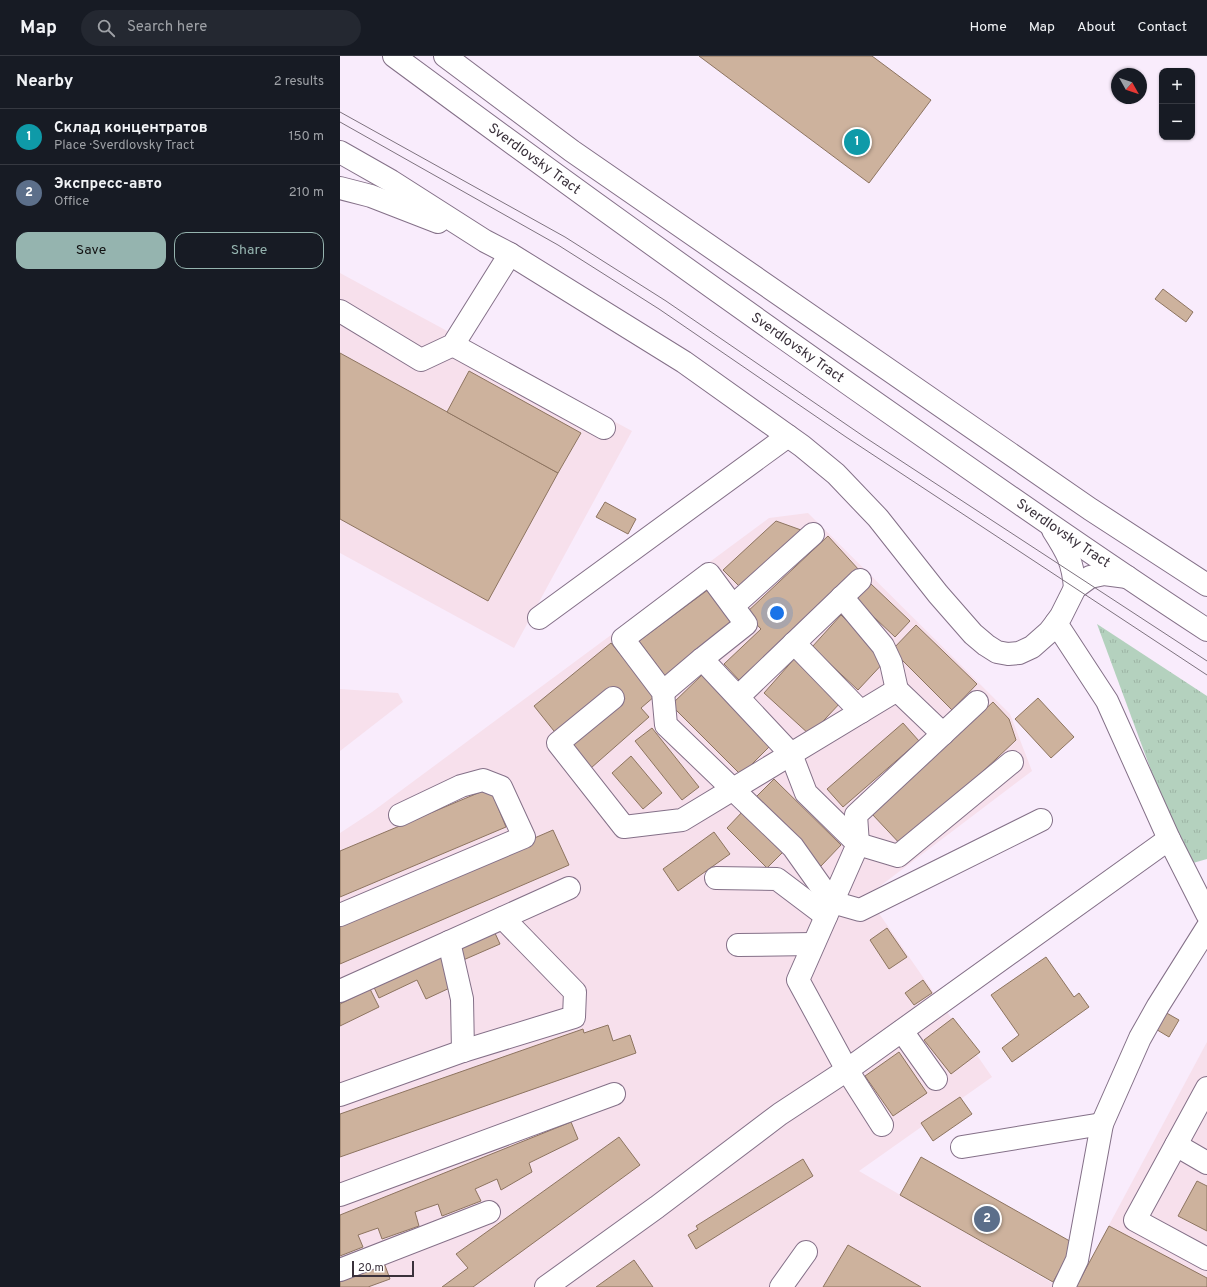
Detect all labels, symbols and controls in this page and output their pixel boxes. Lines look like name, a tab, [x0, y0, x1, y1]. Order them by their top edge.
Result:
search box	[81, 10, 361, 46]
text: Map	[20, 16, 57, 40]
icon: search	[95, 17, 117, 39]
text: Search here	[127, 18, 207, 37]
text: Home	[970, 19, 1007, 36]
text: Map	[1029, 19, 1055, 36]
text: About	[1077, 19, 1116, 36]
text: Contact	[1138, 19, 1187, 36]
north arrow	[1111, 68, 1147, 104]
map controls	[1159, 68, 1195, 140]
button: +	[1159, 68, 1195, 104]
text: Nearby	[16, 71, 73, 93]
text: 2 results	[274, 74, 324, 90]
button: −	[1159, 104, 1195, 140]
text: Склад концентратов	[54, 119, 208, 138]
street label: Sverdlovsky Tract	[485, 120, 584, 198]
pin: 1	[844, 127, 870, 157]
text: 1	[26, 129, 32, 145]
text: 150 m	[289, 129, 324, 145]
text: Place · Sverdlovsky Tract	[54, 138, 194, 154]
text: Экспресс-авто	[54, 175, 162, 194]
text: 2	[25, 185, 33, 201]
text: 210 m	[289, 185, 324, 201]
text: Office	[54, 194, 89, 210]
button: Save	[16, 232, 166, 269]
button: Share	[174, 232, 324, 269]
street label: Sverdlovsky Tract	[748, 309, 847, 386]
street label: Sverdlovsky Tract	[1013, 495, 1113, 572]
your location	[767, 603, 787, 623]
pin: 2	[974, 1204, 1000, 1234]
scale bar	[352, 1259, 414, 1278]
text: 20 m	[358, 1261, 384, 1275]

